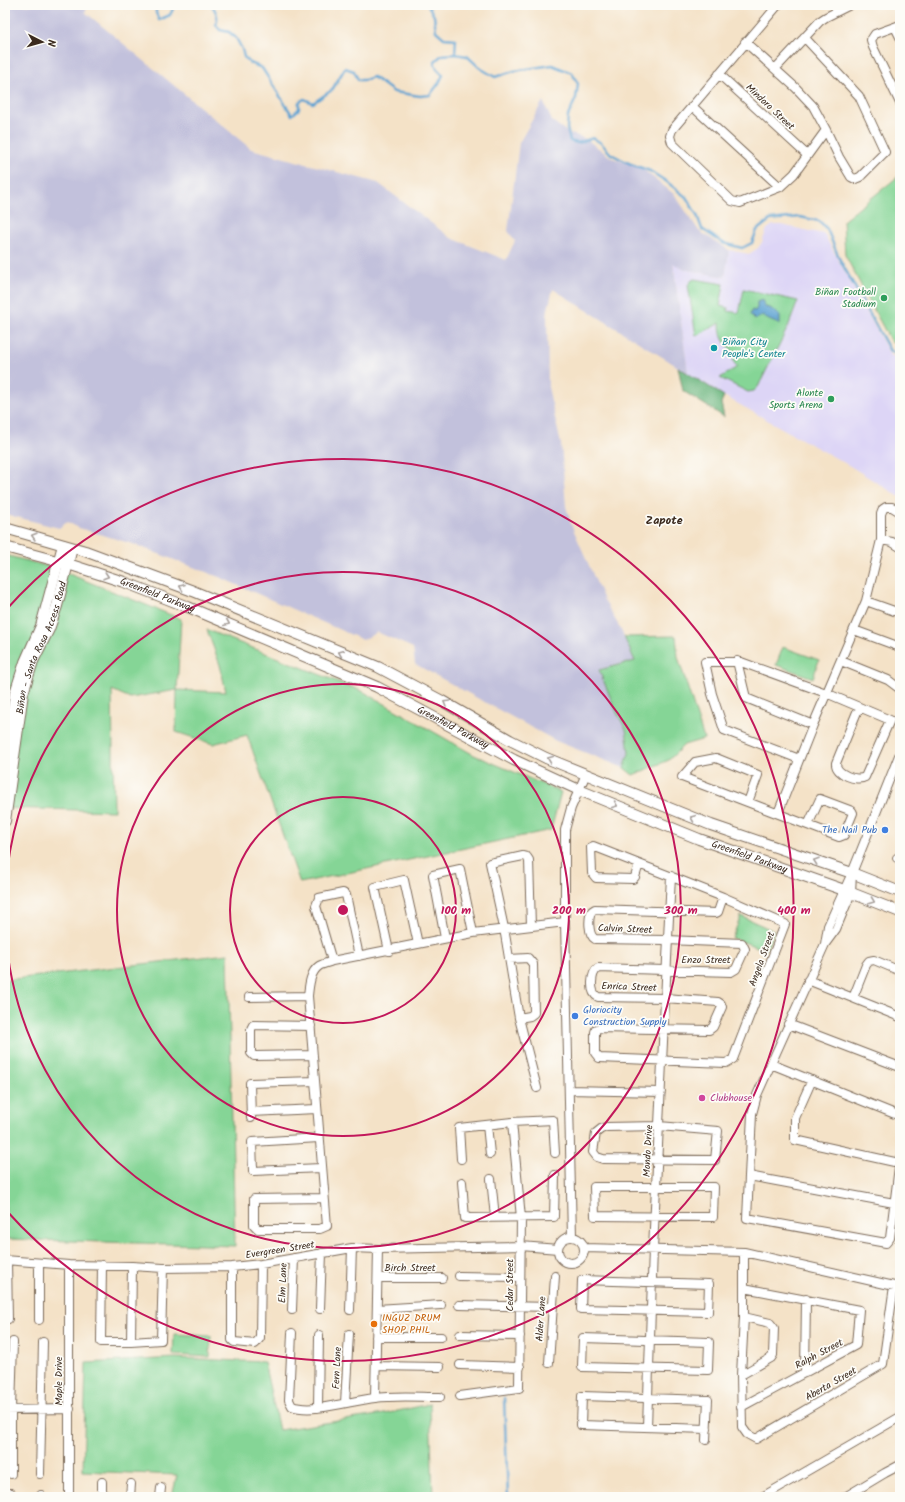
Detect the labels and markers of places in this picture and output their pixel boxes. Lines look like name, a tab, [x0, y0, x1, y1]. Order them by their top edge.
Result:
place label: Biñan Football Stadium	[815, 284, 877, 312]
marker: Biñan Football Stadium	[879, 293, 889, 303]
place label: Biñan City People's Center	[722, 334, 786, 362]
marker: Biñan City People's Center	[709, 343, 719, 353]
place label: Alonte Sports Arena	[769, 385, 823, 413]
marker: Alonte Sports Arena	[826, 394, 836, 404]
place label: The Nail Pub	[822, 822, 878, 838]
marker: The Nail Pub	[880, 825, 890, 835]
centre of rings	[336, 903, 350, 917]
place label: Gloriocity Construction Supply	[583, 1002, 667, 1030]
marker: Gloriocity Construction Supply	[570, 1011, 580, 1021]
place label: Clubhouse	[710, 1090, 752, 1106]
marker: Clubhouse	[697, 1093, 707, 1103]
place label: INGUZ DRUM SHOP PHIL	[382, 1310, 440, 1338]
marker: INGUZ DRUM SHOP PHIL	[369, 1319, 379, 1329]

